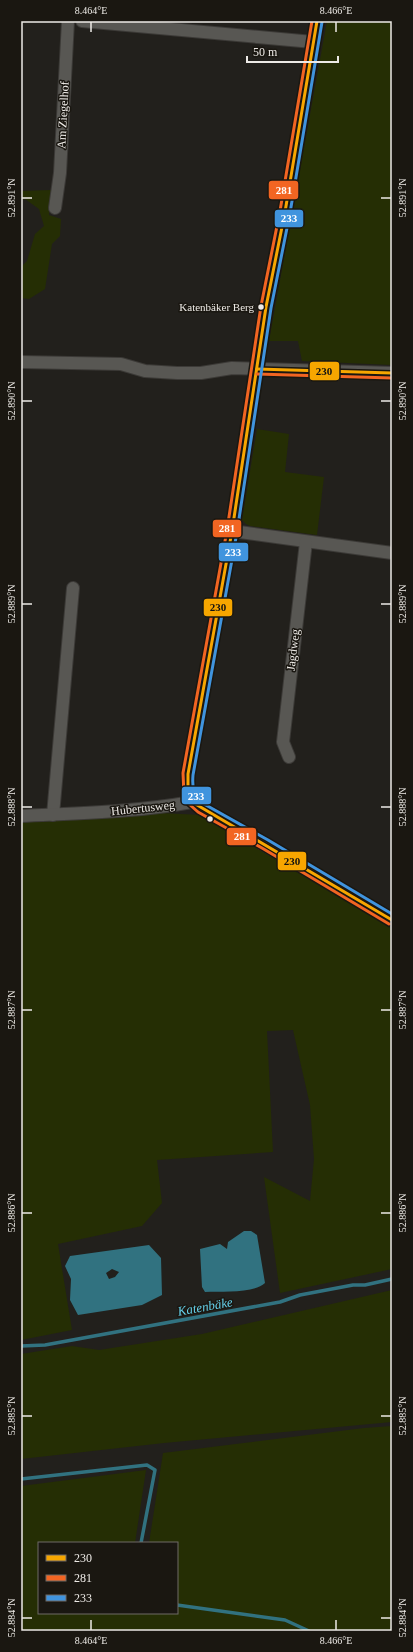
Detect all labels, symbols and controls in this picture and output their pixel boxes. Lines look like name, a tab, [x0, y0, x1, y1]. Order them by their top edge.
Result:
text: 8.464°E	[75, 5, 107, 16]
text: 8.466°E	[320, 5, 352, 16]
scale bar	[247, 38, 338, 64]
text: 50 m	[253, 45, 278, 59]
street label: Am Ziegelhof	[54, 81, 72, 149]
text: 52.891°N	[6, 179, 17, 217]
text: 52.891°N	[397, 179, 408, 217]
line badge: 281	[268, 180, 299, 200]
text: 281	[276, 184, 292, 196]
line badge: 233	[274, 209, 304, 228]
text: 233	[281, 212, 298, 224]
place label: Katenbäker Berg	[179, 301, 254, 313]
marker: Katenbäker Berg	[256, 302, 266, 312]
line badge: 230	[309, 361, 340, 381]
text: 230	[316, 365, 333, 377]
text: 52.890°N	[6, 382, 17, 420]
text: 52.890°N	[397, 382, 408, 420]
line badge: 281	[212, 519, 242, 538]
text: 281	[219, 522, 235, 534]
line badge: 233	[218, 542, 249, 562]
text: 233	[225, 546, 242, 558]
text: 52.889°N	[6, 585, 17, 623]
text: 52.889°N	[397, 585, 408, 623]
line badge: 230	[203, 598, 233, 617]
text: 230	[210, 601, 227, 613]
street label: Jagdweg	[283, 628, 303, 672]
line badge: 233	[181, 786, 212, 805]
text: 52.888°N	[6, 788, 17, 826]
text: 52.888°N	[397, 788, 408, 826]
text: 233	[188, 790, 205, 802]
street label: Hubertusweg	[110, 798, 176, 818]
unlabelled marker	[205, 814, 215, 824]
line badge: 281	[226, 827, 257, 846]
text: 281	[234, 830, 250, 842]
line badge: 230	[277, 851, 307, 871]
text: 230	[284, 855, 301, 867]
text: 52.887°N	[6, 991, 17, 1029]
text: 52.887°N	[397, 991, 408, 1029]
text: 52.886°N	[6, 1194, 17, 1232]
text: 52.886°N	[397, 1194, 408, 1232]
water label: Katenbäke	[175, 1294, 234, 1319]
text: 52.885°N	[6, 1397, 17, 1435]
text: 52.885°N	[397, 1397, 408, 1435]
legend	[38, 1542, 178, 1614]
text: 230	[74, 1551, 92, 1565]
text: 281	[74, 1571, 92, 1585]
text: 233	[74, 1591, 92, 1605]
text: 52.884°N	[6, 1599, 17, 1637]
text: 52.884°N	[397, 1599, 408, 1637]
text: 8.464°E	[75, 1635, 107, 1646]
text: 8.466°E	[320, 1635, 352, 1646]

